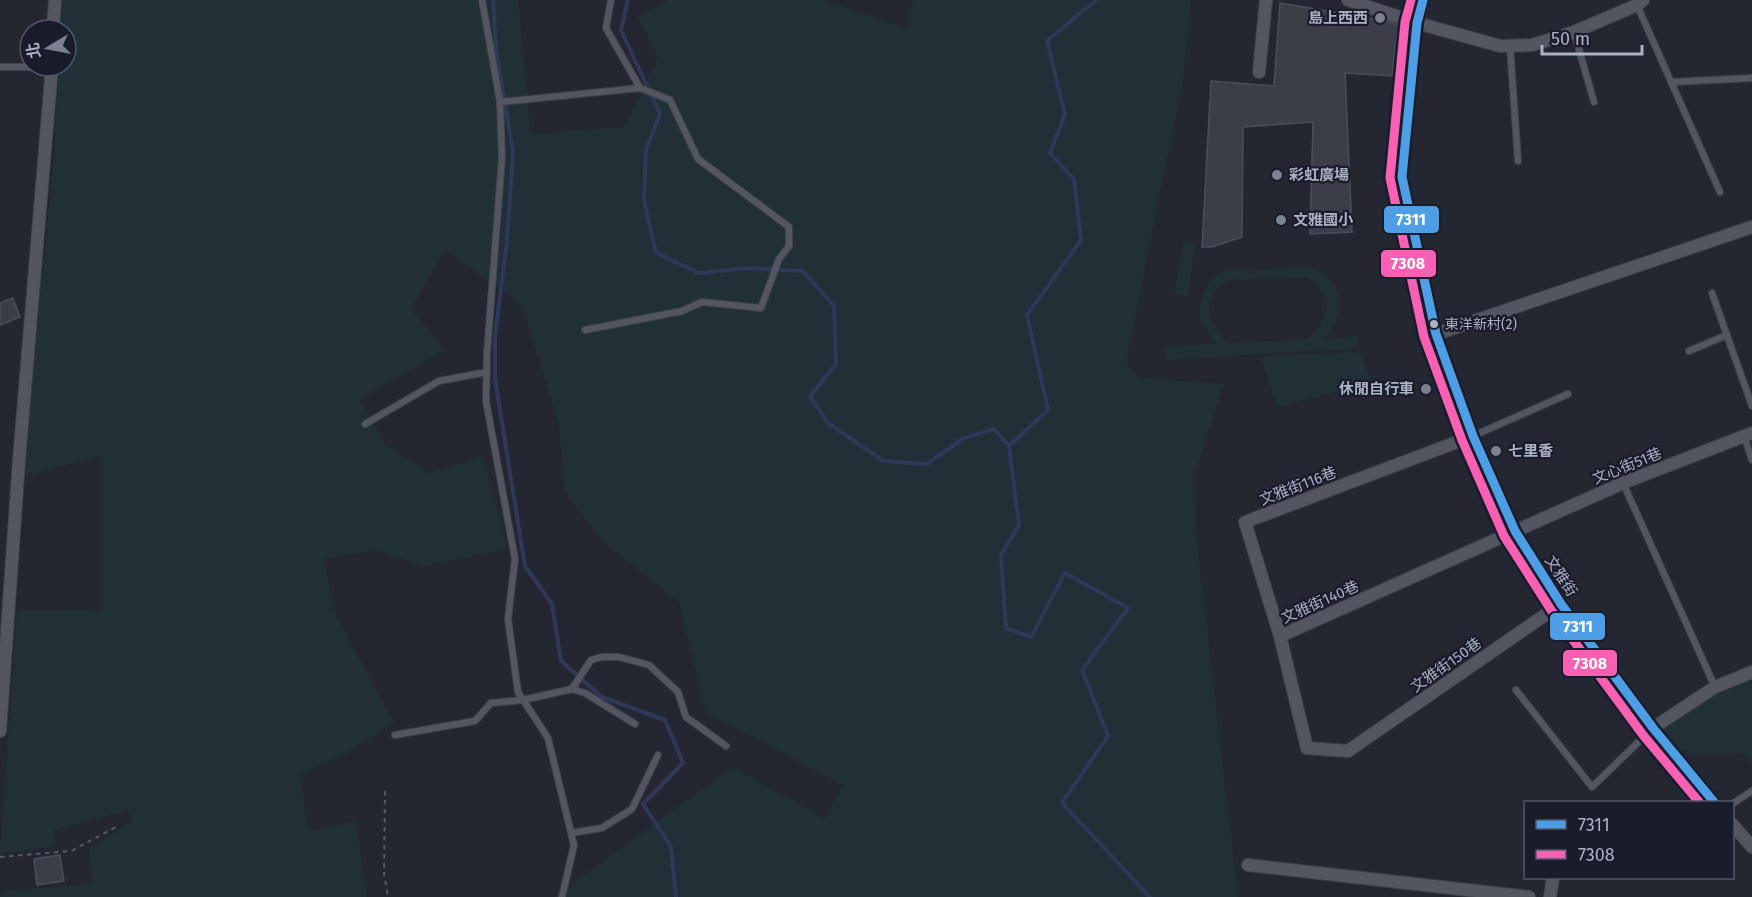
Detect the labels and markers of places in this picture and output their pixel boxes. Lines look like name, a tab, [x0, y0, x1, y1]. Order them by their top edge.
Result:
place label: 島上西西	[1308, 9, 1368, 27]
marker: 島上西西	[1373, 11, 1387, 25]
place label: 彩虹廣場	[1289, 166, 1349, 184]
marker: 彩虹廣場	[1270, 168, 1284, 182]
place label: 文雅國小	[1293, 211, 1354, 229]
marker: 文雅國小	[1274, 213, 1288, 227]
place label: 東洋新村(2)	[1445, 316, 1517, 333]
marker: 東洋新村(2)	[1428, 318, 1440, 330]
place label: 休閒自行車	[1339, 380, 1414, 398]
marker: 休閒自行車	[1419, 382, 1433, 396]
place label: 七里香	[1508, 442, 1553, 460]
marker: 七里香	[1489, 444, 1503, 458]

